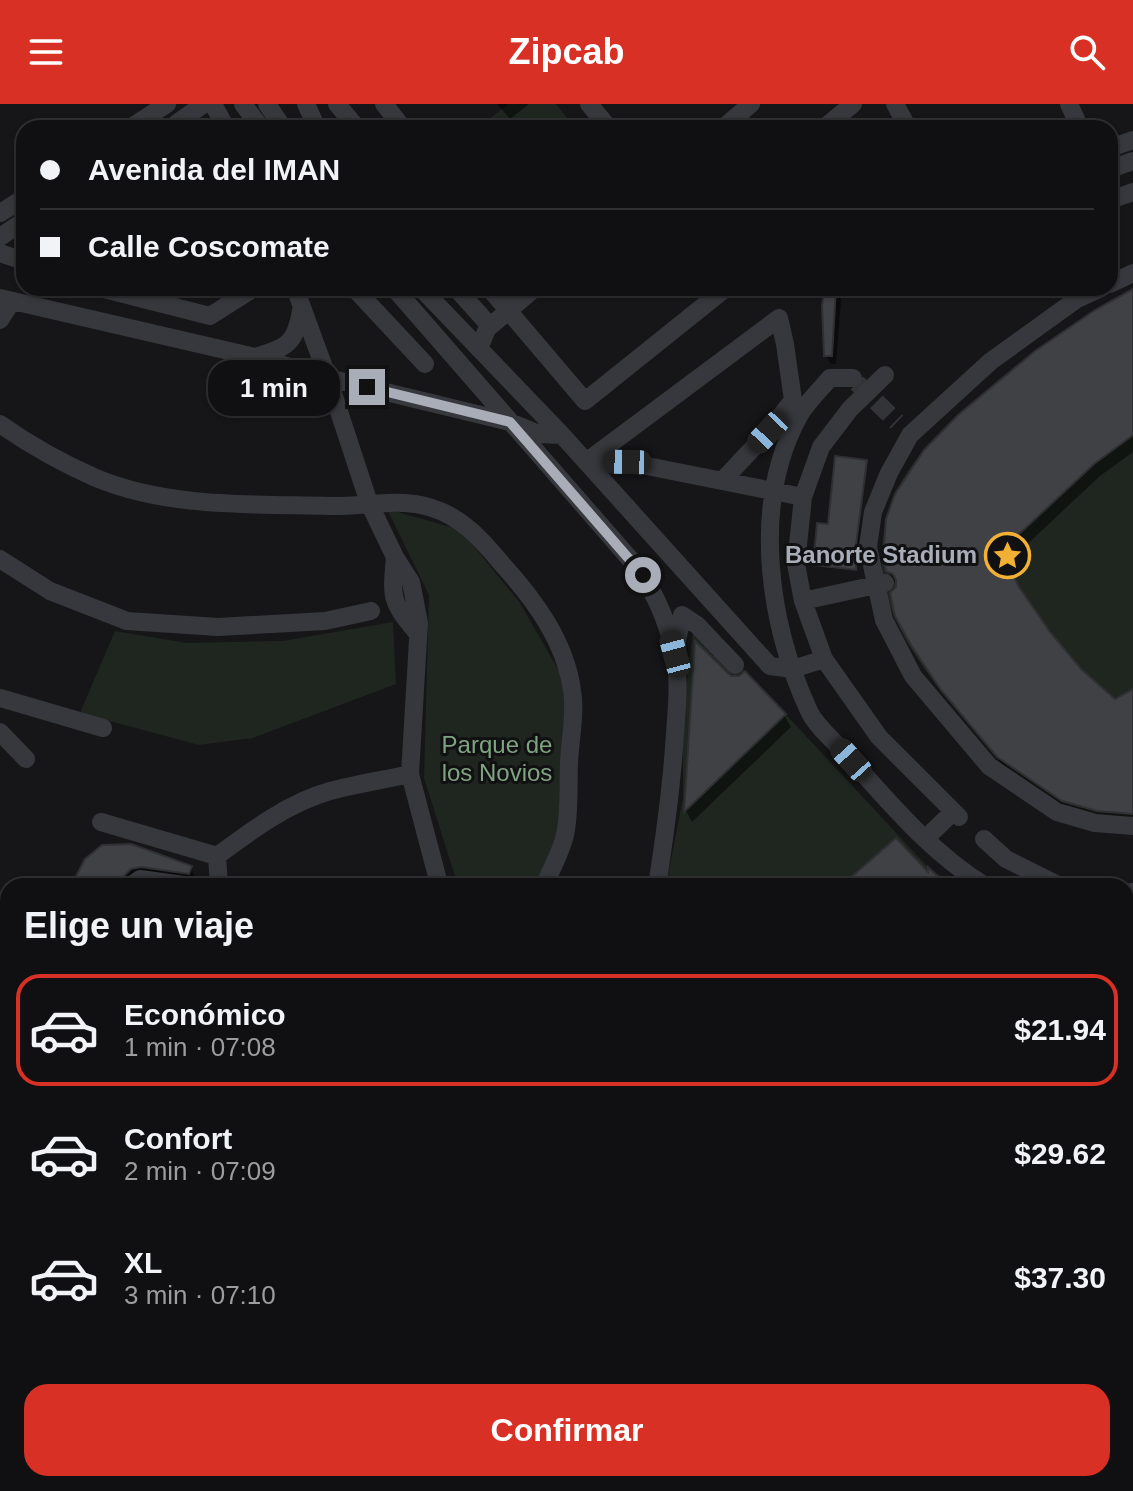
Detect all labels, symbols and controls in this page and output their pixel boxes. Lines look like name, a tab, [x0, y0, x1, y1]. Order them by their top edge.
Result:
icon: menu	[24, 30, 68, 74]
icon: search	[1065, 30, 1109, 74]
text: Zipcab	[508, 31, 625, 72]
text: Avenida del IMAN	[88, 153, 340, 186]
text: Calle Coscomate	[88, 230, 330, 263]
callout: 1 min	[207, 359, 339, 415]
route end	[349, 369, 385, 405]
text: 1 min	[240, 373, 308, 403]
car	[743, 406, 793, 458]
car	[603, 450, 651, 474]
place icon: Banorte Stadium	[984, 531, 1032, 579]
place label: Banorte Stadium	[785, 541, 977, 568]
route start	[625, 557, 661, 593]
car	[657, 628, 693, 680]
park label: Parque de los Novios	[442, 731, 552, 786]
car	[826, 734, 876, 786]
text: Elige un viaje	[24, 905, 254, 946]
icon: car	[28, 994, 100, 1066]
text: Económico	[124, 998, 286, 1031]
text: $21.94	[1014, 1013, 1106, 1046]
text: 1 min · 07:08	[124, 1032, 276, 1062]
icon: car	[28, 1118, 100, 1190]
text: Confort	[124, 1122, 232, 1155]
text: $29.62	[1014, 1137, 1106, 1170]
text: 2 min · 07:09	[124, 1156, 276, 1186]
icon: car	[28, 1242, 100, 1314]
text: XL	[124, 1246, 162, 1279]
text: $37.30	[1014, 1261, 1106, 1294]
text: 3 min · 07:10	[124, 1280, 276, 1310]
button: Confirmar	[24, 1384, 1110, 1476]

